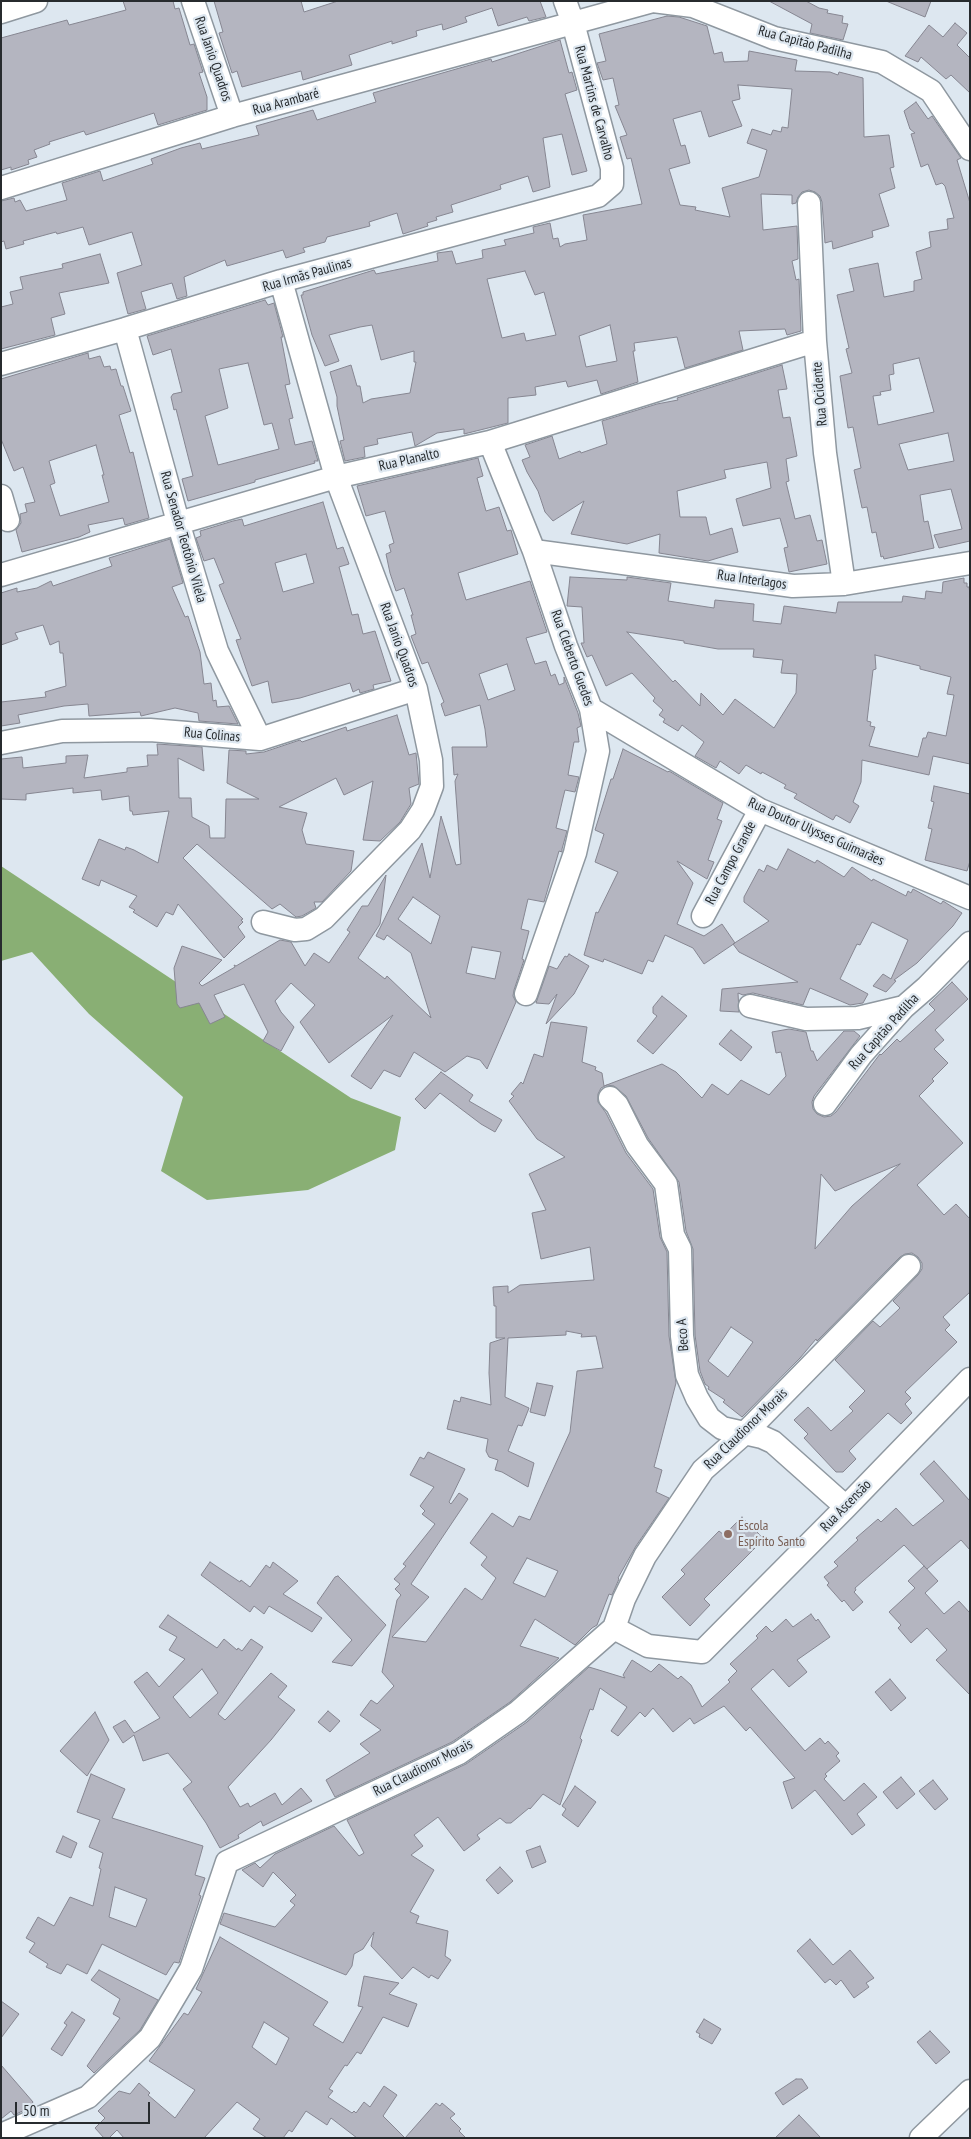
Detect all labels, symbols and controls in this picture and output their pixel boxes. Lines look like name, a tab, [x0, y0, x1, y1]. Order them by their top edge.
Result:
street label: Rua Janio Quadros	[191, 14, 235, 104]
street label: Rua Capitão Padilha	[756, 22, 854, 64]
street label: Rua Martins de Carvalho	[571, 44, 617, 162]
street label: Rua Arambaré	[251, 85, 321, 119]
street label: Rua Irmãs Paulinas	[261, 254, 353, 296]
street label: Rua Ocidente	[809, 361, 831, 427]
street label: Rua Planalto	[377, 445, 441, 475]
street label: Rua Senador Teotônio Vilela	[156, 469, 210, 605]
street label: Rua Interlagos	[716, 567, 788, 593]
street label: Rua Janio Quadros	[376, 601, 422, 689]
street label: Rua Cleberto Guedes	[547, 608, 597, 708]
street label: Rua Colinas	[183, 724, 241, 746]
street label: Rua Doutor Ulysses Guimarães	[746, 794, 886, 870]
street label: Rua Campo Grande	[702, 819, 760, 907]
street label: Rua Capitão Padilha	[845, 991, 923, 1073]
street label: Beco A	[673, 1318, 693, 1352]
street label: Rua Claudionor Morais	[701, 1385, 791, 1473]
street label: Rua Ascensão	[817, 1477, 875, 1535]
place label: Escola Espírito Santo	[738, 1518, 805, 1550]
marker: Escola Espírito Santo	[722, 1528, 734, 1540]
street label: Rua Claudionor Morais	[371, 1736, 475, 1800]
scale bar	[18, 2092, 152, 2124]
text: 50 m	[23, 2101, 49, 2120]

